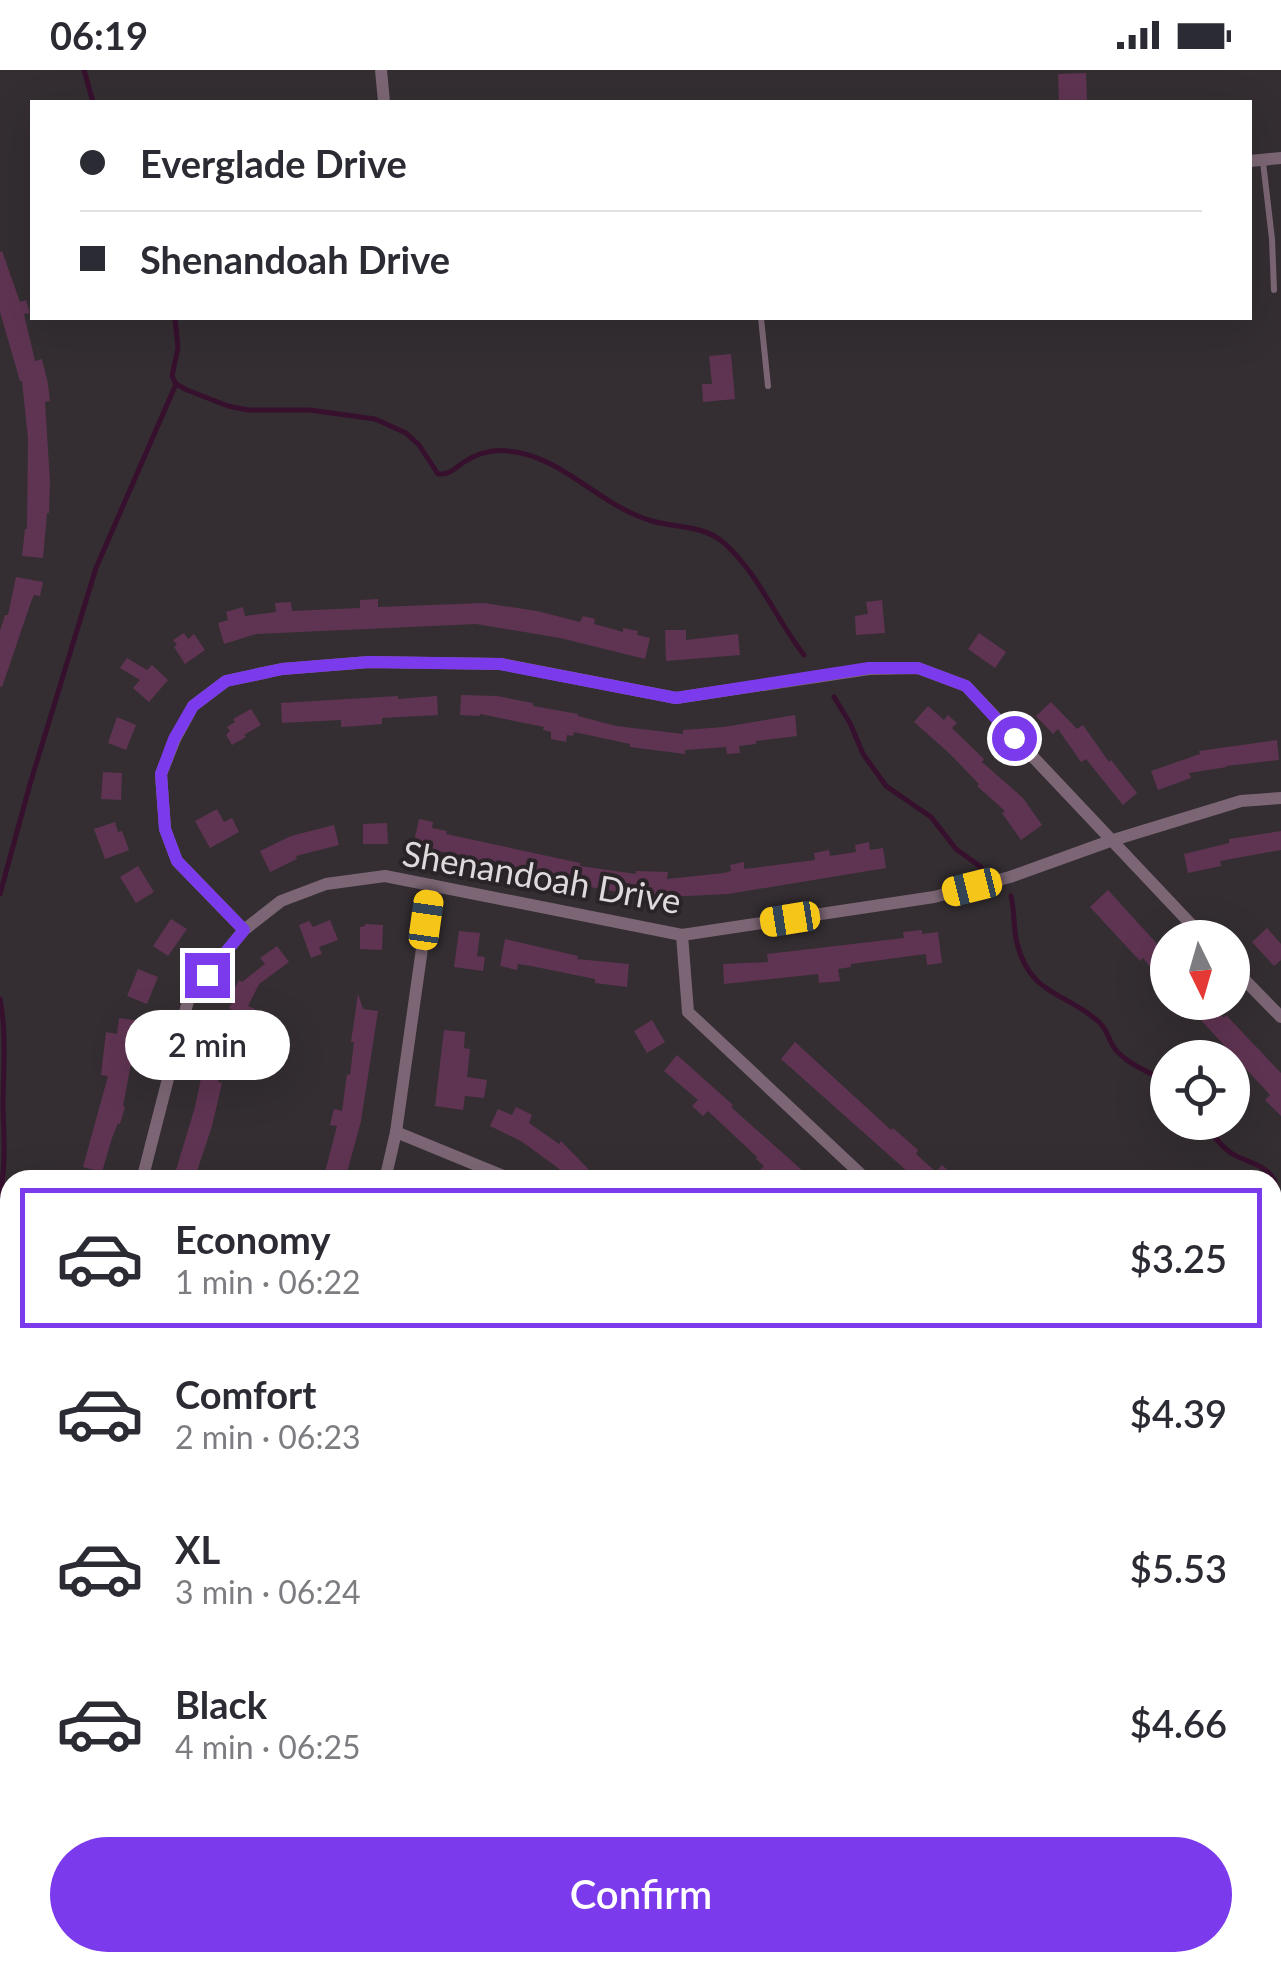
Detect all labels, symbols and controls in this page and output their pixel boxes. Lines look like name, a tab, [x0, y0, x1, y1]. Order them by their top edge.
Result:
text: 06:19	[50, 12, 148, 58]
text: Everglade Drive	[140, 140, 407, 186]
text: Shenandoah Drive	[140, 236, 450, 282]
route start	[992, 716, 1037, 761]
street label: Shenandoah Drive	[400, 831, 684, 921]
car	[939, 865, 1005, 909]
car	[407, 888, 445, 952]
car	[758, 899, 822, 939]
north arrow	[1150, 920, 1250, 1020]
map controls	[1150, 920, 1250, 1140]
route end	[185, 953, 230, 998]
callout: 2 min	[124, 1010, 290, 1080]
text: 2 min	[168, 1025, 247, 1064]
button: locate	[1150, 1040, 1250, 1140]
icon: car	[55, 1213, 145, 1303]
text: Economy	[175, 1216, 330, 1262]
text: $3.25	[1130, 1235, 1227, 1281]
text: 1 min · 06:22	[175, 1262, 361, 1301]
icon: car	[55, 1368, 145, 1458]
text: Comfort	[175, 1371, 316, 1417]
text: $4.39	[1130, 1390, 1227, 1436]
text: 2 min · 06:23	[175, 1417, 361, 1456]
icon: car	[55, 1523, 145, 1613]
text: XL	[175, 1526, 220, 1572]
text: $5.53	[1130, 1545, 1227, 1591]
text: 3 min · 06:24	[175, 1572, 361, 1611]
icon: car	[55, 1678, 145, 1768]
text: Black	[175, 1681, 267, 1727]
text: $4.66	[1130, 1700, 1227, 1746]
text: 4 min · 06:25	[175, 1727, 361, 1766]
button: Confirm	[50, 1837, 1232, 1952]

